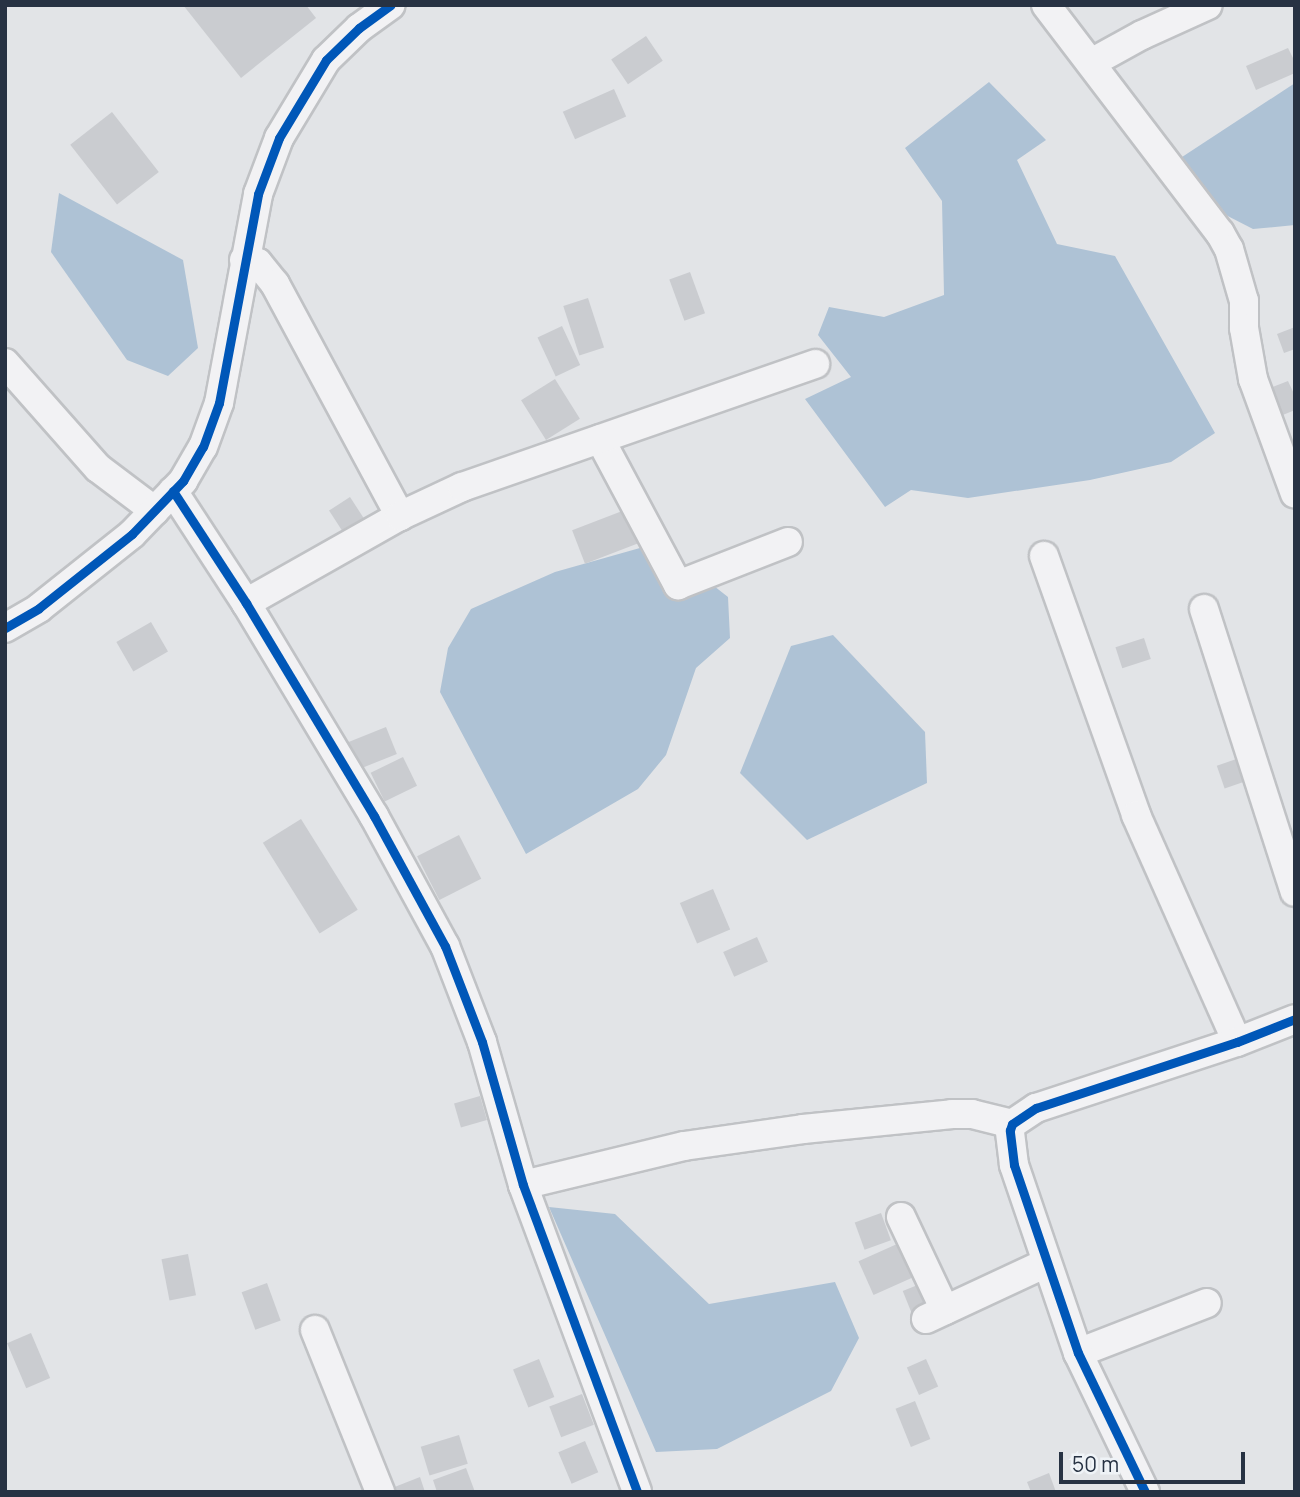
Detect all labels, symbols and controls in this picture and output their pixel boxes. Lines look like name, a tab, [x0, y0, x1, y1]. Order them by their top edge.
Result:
scale bar	[1062, 1438, 1248, 1482]
text: 50 m	[1072, 1450, 1119, 1478]

